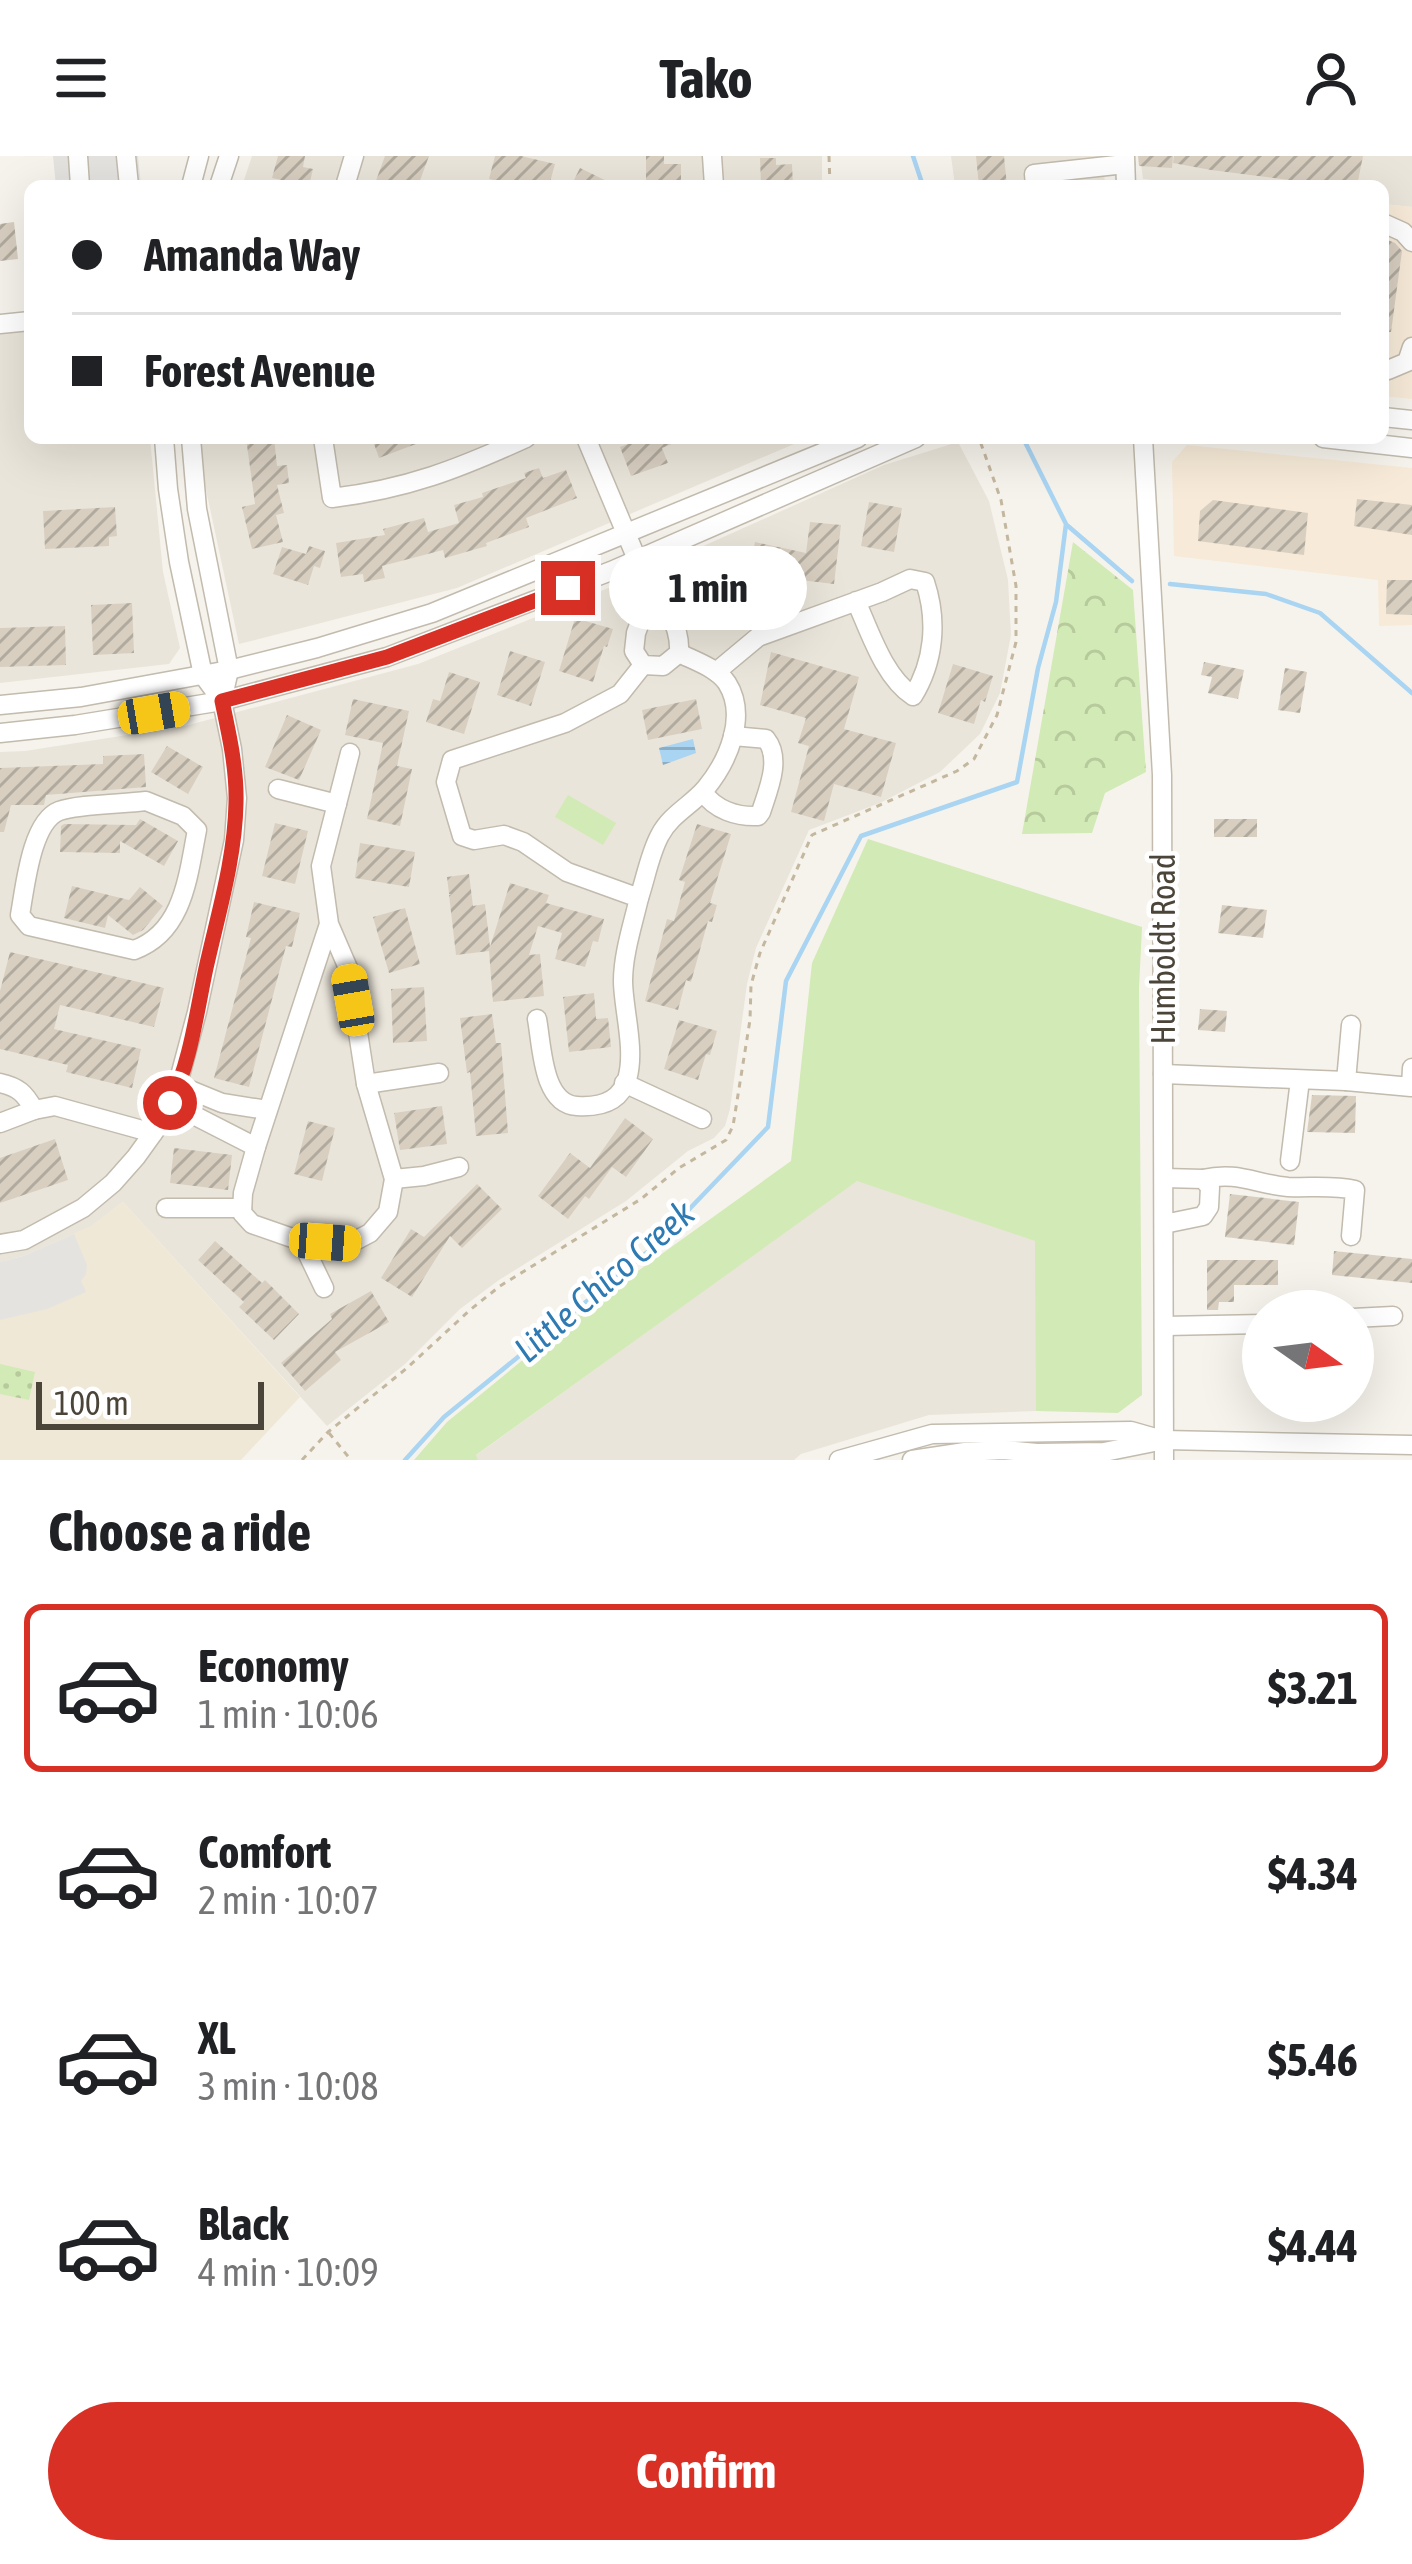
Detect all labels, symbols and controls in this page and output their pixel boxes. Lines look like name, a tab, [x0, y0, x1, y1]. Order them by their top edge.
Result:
icon: menu	[48, 45, 114, 111]
icon: person	[1298, 45, 1364, 111]
text: Tako	[659, 48, 753, 109]
text: Amanda Way	[144, 229, 360, 281]
text: Forest Avenue	[144, 345, 376, 397]
callout: 1 min	[610, 546, 808, 630]
route end	[541, 561, 595, 615]
text: 1 min	[668, 566, 748, 610]
car	[115, 689, 193, 737]
street label: Humboldt Road	[1144, 853, 1182, 1045]
car	[329, 961, 377, 1039]
route start	[143, 1076, 197, 1130]
water label: Little Chico Creek	[506, 1191, 703, 1370]
car	[288, 1222, 362, 1262]
north arrow	[1242, 1290, 1374, 1422]
map controls	[1242, 1290, 1374, 1422]
scale bar	[36, 1376, 264, 1429]
text: 100 m	[54, 1384, 129, 1422]
text: Choose a ride	[48, 1501, 311, 1562]
icon: car	[54, 1634, 162, 1742]
text: Economy	[198, 1640, 349, 1692]
text: $3.21	[1268, 1662, 1358, 1714]
text: 1 min · 10:06	[198, 1692, 379, 1736]
icon: car	[54, 1820, 162, 1928]
text: Comfort	[198, 1826, 331, 1878]
text: $4.34	[1268, 1848, 1358, 1900]
text: 2 min · 10:07	[198, 1878, 379, 1922]
icon: car	[54, 2006, 162, 2114]
text: XL	[198, 2012, 236, 2064]
text: $5.46	[1268, 2034, 1358, 2086]
text: 3 min · 10:08	[198, 2064, 379, 2108]
icon: car	[54, 2192, 162, 2300]
text: Black	[198, 2198, 289, 2250]
text: $4.44	[1268, 2220, 1358, 2272]
text: 4 min · 10:09	[198, 2250, 379, 2294]
button: Confirm	[48, 2402, 1364, 2540]

